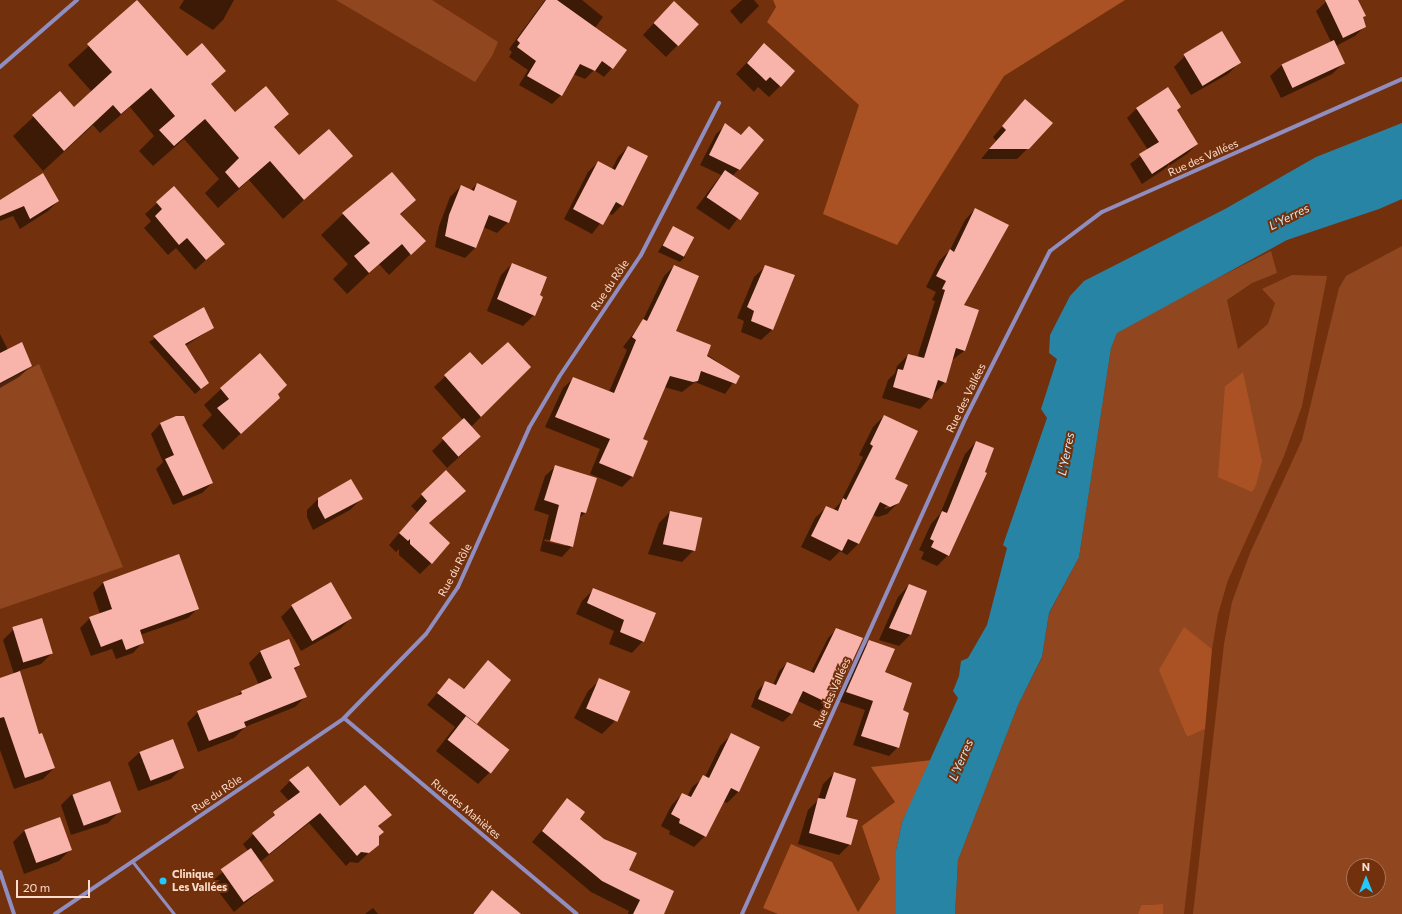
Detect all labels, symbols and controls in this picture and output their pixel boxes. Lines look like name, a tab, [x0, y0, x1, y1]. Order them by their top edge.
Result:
street label: Rue des Vallées	[1166, 137, 1240, 179]
water label: L'Yerres	[1266, 201, 1312, 233]
street label: Rue du Rôle	[588, 257, 632, 313]
street label: Rue des Vallées	[944, 361, 988, 435]
water label: L'Yerres	[1055, 431, 1077, 477]
street label: Rue du Rôle	[436, 541, 474, 599]
street label: Rue des Vallées	[811, 656, 853, 730]
water label: L'Yerres	[946, 737, 976, 783]
street label: Rue du Rôle	[189, 772, 245, 816]
street label: Rue des Mahiètes	[428, 776, 504, 842]
north arrow	[1346, 858, 1386, 898]
text: N	[1362, 860, 1370, 873]
place label: Clinique Les Vallées	[172, 868, 227, 894]
scale bar	[18, 872, 92, 898]
marker: Clinique Les Vallées	[157, 875, 169, 887]
text: 20 m	[23, 880, 50, 894]

